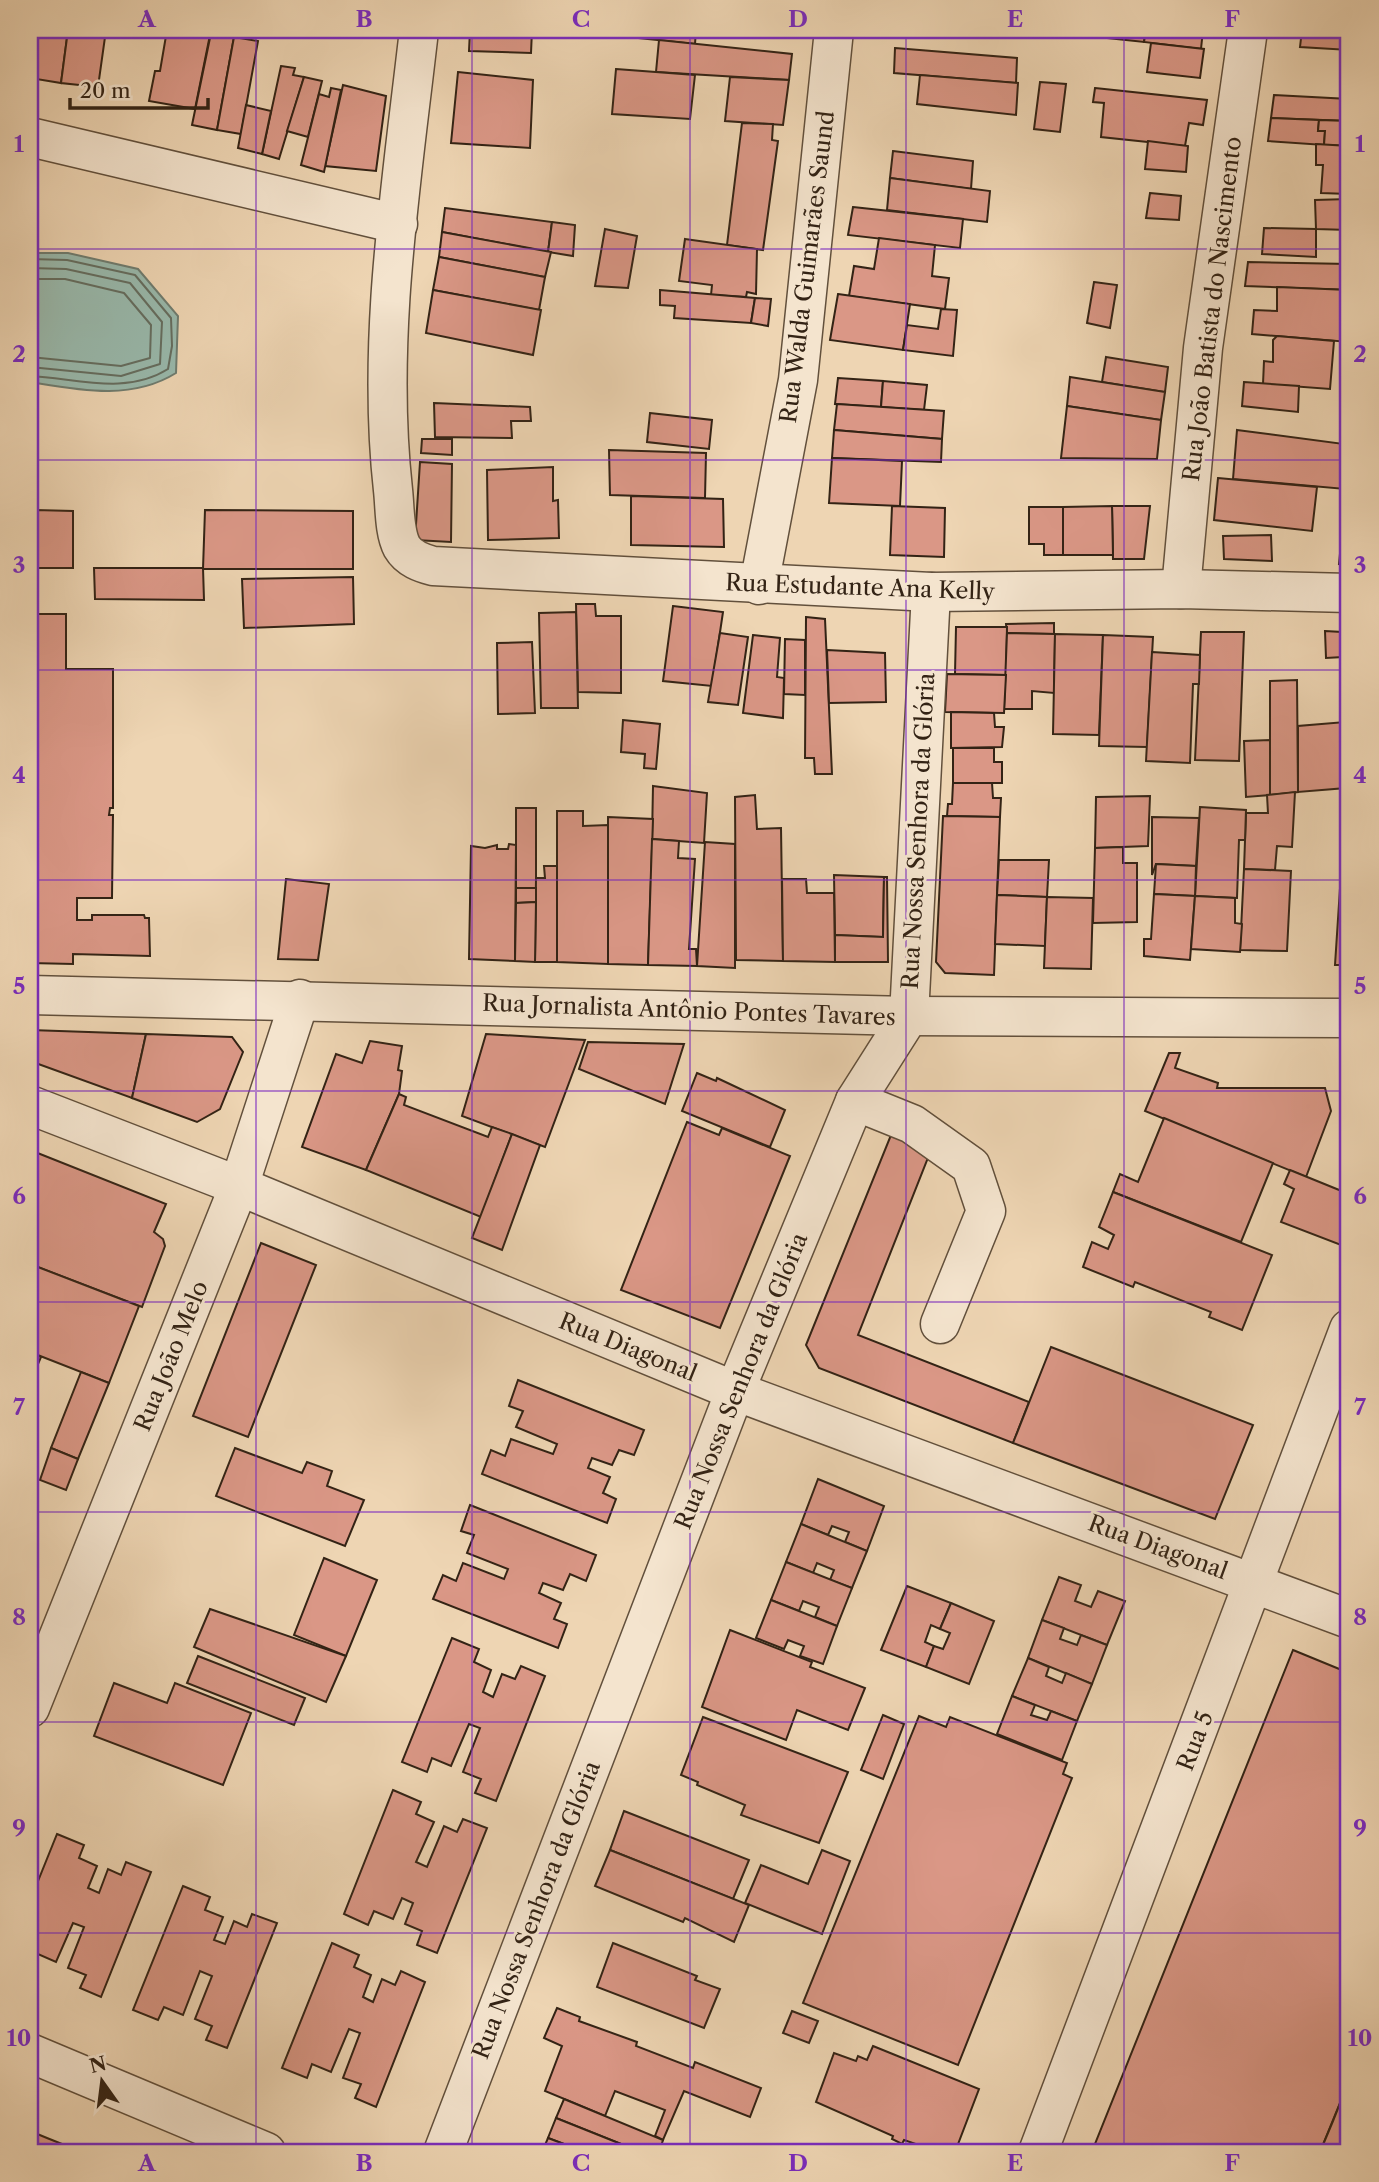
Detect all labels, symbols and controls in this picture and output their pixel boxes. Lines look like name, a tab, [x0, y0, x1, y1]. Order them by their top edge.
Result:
text: A	[137, 5, 157, 33]
text: B	[355, 5, 373, 33]
text: C	[572, 5, 590, 33]
text: D	[788, 5, 808, 33]
text: E	[1007, 5, 1023, 33]
text: F	[1224, 5, 1240, 33]
scale bar	[70, 66, 208, 110]
text: 20 m	[80, 78, 131, 103]
street label: Rua Walda Guimarães Saund	[774, 109, 840, 425]
text: 1	[14, 130, 25, 158]
text: 1	[1355, 130, 1366, 158]
street label: Rua João Batista do Nascimento	[1177, 135, 1247, 483]
text: 2	[12, 340, 26, 368]
text: 2	[1353, 340, 1367, 368]
text: 3	[13, 551, 26, 579]
text: 3	[1354, 551, 1367, 579]
street label: Rua Estudante Ana Kelly	[725, 568, 995, 606]
street label: Rua Nossa Senhora da Glória	[896, 671, 940, 990]
text: 4	[12, 761, 26, 789]
text: 4	[1353, 761, 1367, 789]
text: 5	[13, 972, 25, 1000]
text: 5	[1354, 972, 1366, 1000]
street label: Rua Jornalista Antônio Pontes Tavares	[482, 989, 896, 1031]
text: 6	[12, 1182, 26, 1210]
text: 6	[1353, 1182, 1367, 1210]
street label: Rua Nossa Senhora da Glória	[669, 1228, 814, 1533]
street label: Rua João Melo	[128, 1277, 214, 1435]
street label: Rua Diagonal	[555, 1307, 701, 1387]
text: 7	[13, 1393, 25, 1421]
text: 7	[1354, 1393, 1366, 1421]
street label: Rua Diagonal	[1085, 1509, 1232, 1585]
text: 8	[12, 1603, 26, 1631]
text: 8	[1353, 1603, 1367, 1631]
street label: Rua 5	[1171, 1707, 1219, 1775]
street label: Rua Nossa Senhora da Glória	[466, 1756, 606, 2063]
text: 9	[12, 1814, 26, 1842]
text: 9	[1353, 1814, 1367, 1842]
text: 10	[7, 2024, 31, 2052]
text: 10	[1348, 2024, 1372, 2052]
north arrow	[66, 2046, 136, 2116]
text: N	[87, 2052, 109, 2078]
text: A	[137, 2149, 157, 2177]
text: B	[355, 2149, 373, 2177]
text: C	[572, 2149, 590, 2177]
text: D	[788, 2149, 808, 2177]
text: E	[1007, 2149, 1023, 2177]
text: F	[1224, 2149, 1240, 2177]

